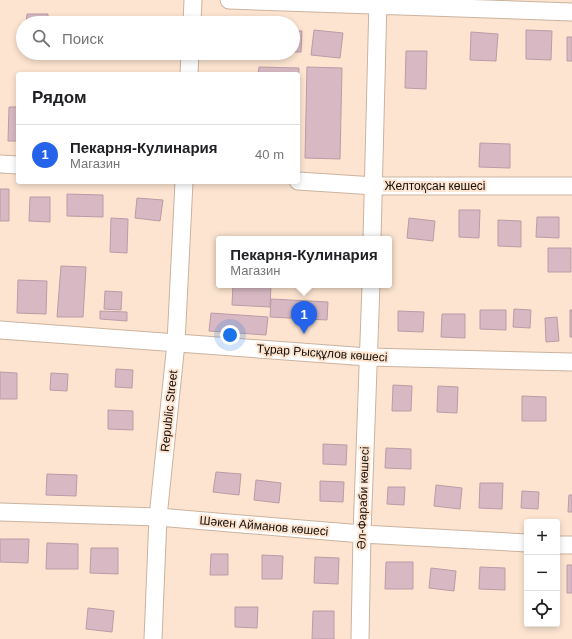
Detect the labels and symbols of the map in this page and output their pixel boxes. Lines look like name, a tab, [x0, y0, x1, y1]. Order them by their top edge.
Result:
street label: Желтоқсан көшесі	[384, 179, 486, 193]
pin: 1	[291, 301, 317, 334]
your location	[220, 325, 240, 345]
street label: Тұрар Рысқұлов көшесі	[256, 341, 388, 365]
street label: Republic Street	[158, 369, 180, 453]
street label: Әл-Фараби көшесі	[354, 446, 372, 550]
street label: Шәкен Айманов көшесі	[199, 513, 329, 539]

